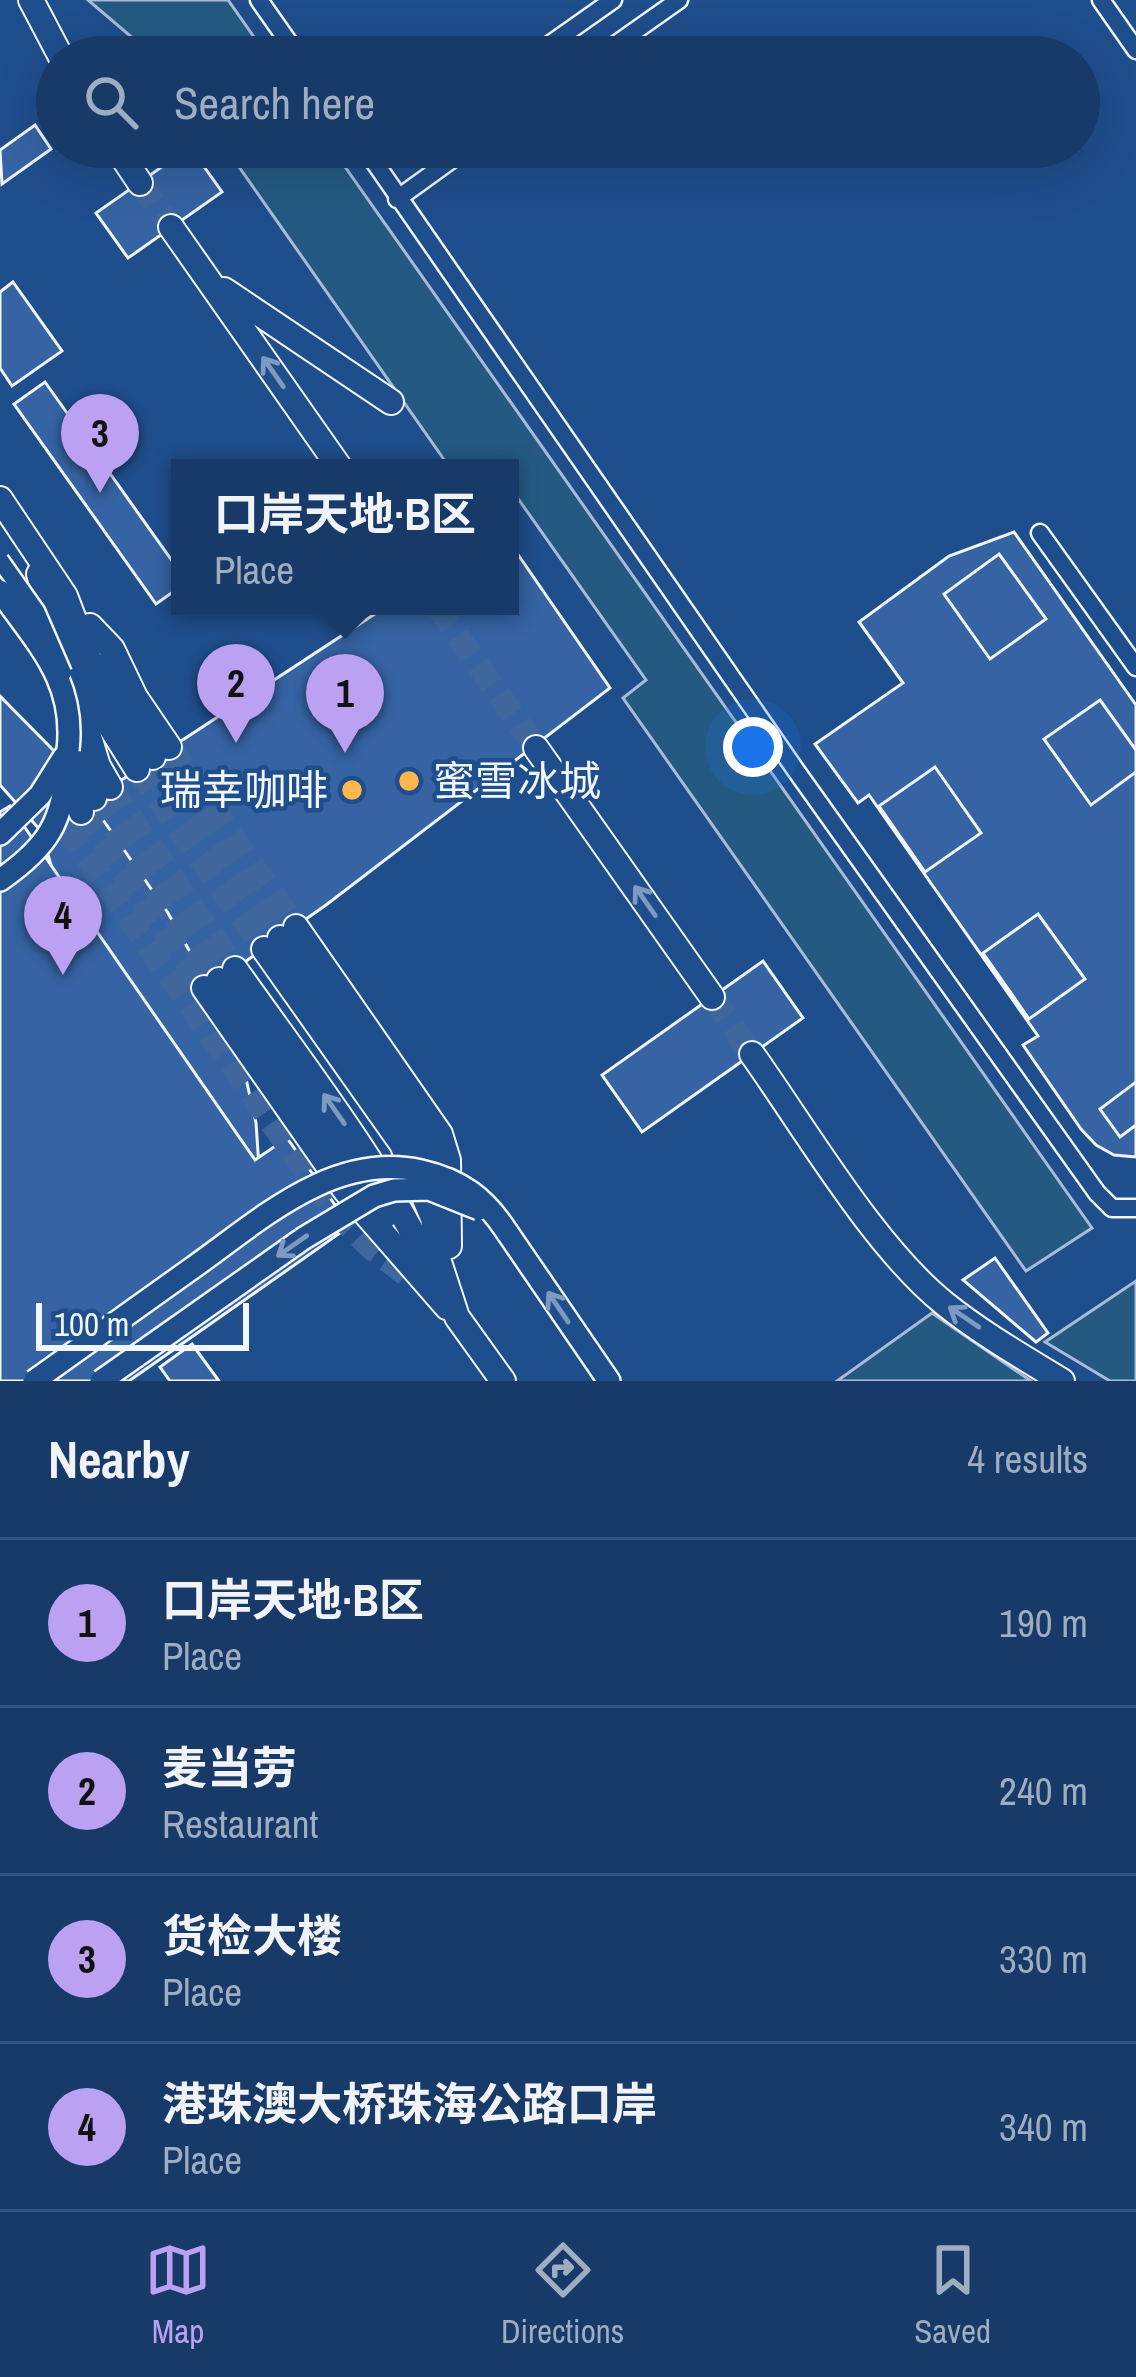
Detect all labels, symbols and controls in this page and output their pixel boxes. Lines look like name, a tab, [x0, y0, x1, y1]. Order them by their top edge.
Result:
search box	[36, 36, 1100, 168]
icon: search	[78, 69, 144, 135]
text: Search here	[174, 72, 375, 133]
one-way arrow	[261, 356, 286, 389]
pin: 3	[61, 394, 139, 493]
popup	[171, 459, 519, 615]
text: 口岸天地·B区	[214, 483, 476, 544]
text: Place	[214, 544, 294, 596]
pin: 2	[197, 644, 275, 743]
pin: 1	[306, 654, 384, 753]
your location	[723, 717, 783, 777]
place label: 蜜雪冰城	[433, 753, 601, 809]
place label: 瑞幸咖啡	[160, 762, 328, 818]
marker: 蜜雪冰城	[396, 768, 422, 794]
marker: 瑞幸咖啡	[339, 777, 365, 803]
pin: 4	[24, 876, 102, 975]
one-way arrow	[632, 885, 658, 918]
one-way arrow	[322, 1093, 347, 1126]
one-way arrow	[276, 1233, 309, 1258]
one-way arrow	[546, 1290, 571, 1324]
scale bar	[36, 1297, 249, 1350]
text: 100 m	[54, 1302, 129, 1346]
one-way arrow	[948, 1305, 981, 1330]
text: Nearby	[48, 1425, 190, 1494]
text: 4 results	[967, 1433, 1088, 1485]
text: 口岸天地·B区	[162, 1569, 424, 1630]
text: 1	[78, 1597, 96, 1649]
text: 190 m	[999, 1597, 1088, 1649]
text: Place	[162, 1630, 242, 1682]
text: 麦当劳	[162, 1737, 297, 1798]
text: 2	[78, 1765, 96, 1817]
text: 240 m	[999, 1765, 1088, 1817]
text: Restaurant	[162, 1798, 318, 1850]
text: 货检大楼	[162, 1905, 342, 1966]
text: 3	[78, 1933, 96, 1985]
text: 330 m	[999, 1933, 1088, 1985]
text: Place	[162, 1966, 242, 2018]
text: 港珠澳大桥珠海公路口岸	[162, 2073, 657, 2134]
text: 4	[78, 2101, 96, 2153]
text: 340 m	[999, 2101, 1088, 2153]
text: Place	[162, 2134, 242, 2186]
tab: Map	[145, 2237, 211, 2353]
tab: Directions	[501, 2237, 624, 2353]
tab: Saved	[914, 2237, 991, 2353]

